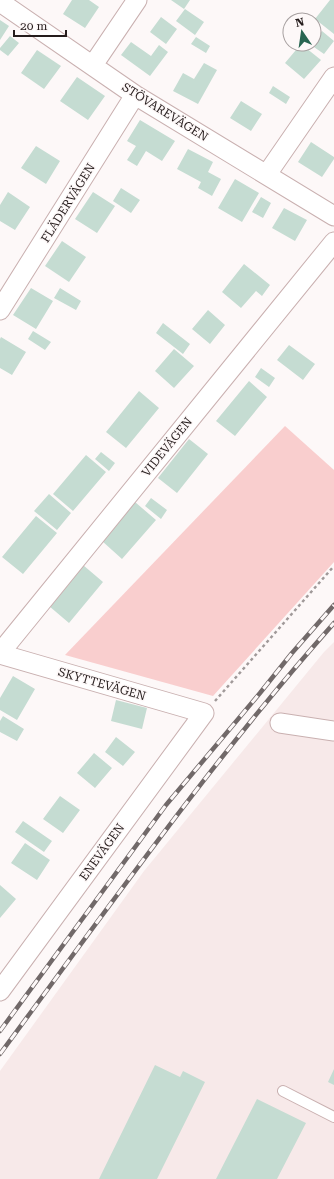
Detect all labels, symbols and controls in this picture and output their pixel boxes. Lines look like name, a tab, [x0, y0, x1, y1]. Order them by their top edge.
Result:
scale bar	[14, 12, 66, 38]
north arrow	[282, 12, 322, 52]
text: N	[294, 15, 306, 30]
text: 20 m	[20, 19, 47, 33]
street label: STÖVAREVÄGEN	[119, 80, 211, 144]
street label: FLÄDERVÄGEN	[38, 161, 98, 245]
street label: VIDEVÄGEN	[139, 414, 195, 479]
street label: SKYTTEVÄGEN	[56, 665, 148, 703]
street label: ENEVÄGEN	[77, 820, 128, 883]

